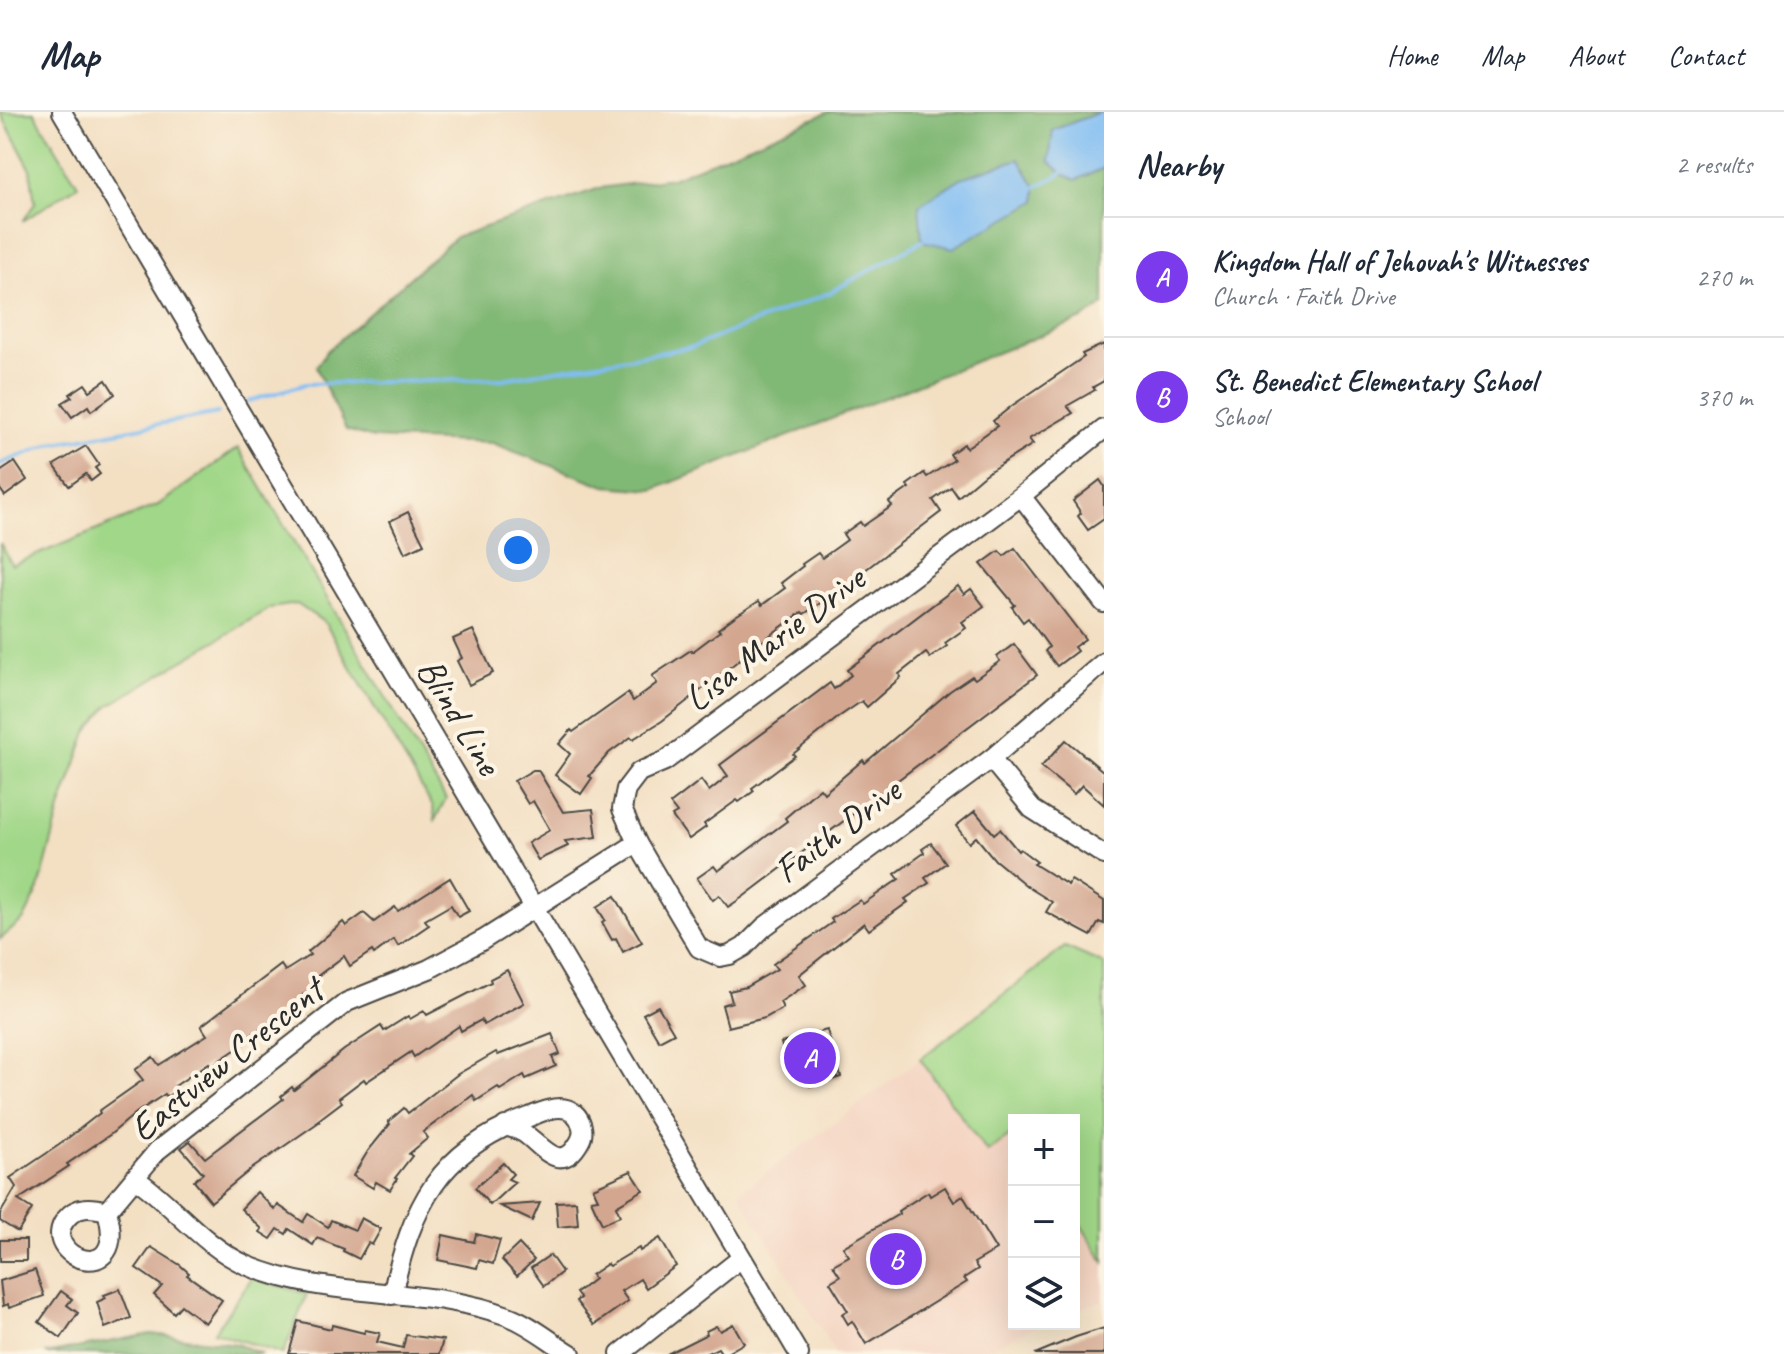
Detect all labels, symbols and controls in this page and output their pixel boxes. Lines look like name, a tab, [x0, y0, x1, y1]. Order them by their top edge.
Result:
text: Map	[40, 32, 99, 79]
text: Home	[1387, 38, 1437, 73]
text: Map	[1481, 38, 1524, 73]
text: About	[1568, 38, 1624, 73]
text: Contact	[1668, 38, 1744, 73]
text: Nearby	[1136, 143, 1222, 186]
text: 2 results	[1676, 148, 1752, 181]
text: Kingdom Hall of Jehovah's Witnesses	[1212, 242, 1587, 280]
text: A	[1155, 261, 1169, 294]
text: 270 m	[1696, 261, 1752, 294]
text: Church · Faith Drive	[1212, 280, 1395, 313]
text: St. Benedict Elementary School	[1212, 362, 1536, 400]
text: B	[1155, 381, 1169, 414]
text: 370 m	[1696, 381, 1752, 414]
text: School	[1212, 400, 1268, 433]
your location	[498, 530, 538, 570]
street label: Lisa Marie Drive	[675, 554, 876, 722]
street label: Blind Line	[407, 649, 514, 785]
street label: Faith Drive	[765, 766, 912, 893]
street label: Eastview Crescent	[120, 964, 337, 1152]
pin: A	[784, 1028, 836, 1088]
map controls	[1008, 1114, 1080, 1330]
button: +	[1008, 1114, 1080, 1186]
button: −	[1008, 1186, 1080, 1258]
pin: B	[870, 1229, 922, 1289]
button: layers	[1008, 1258, 1080, 1330]

